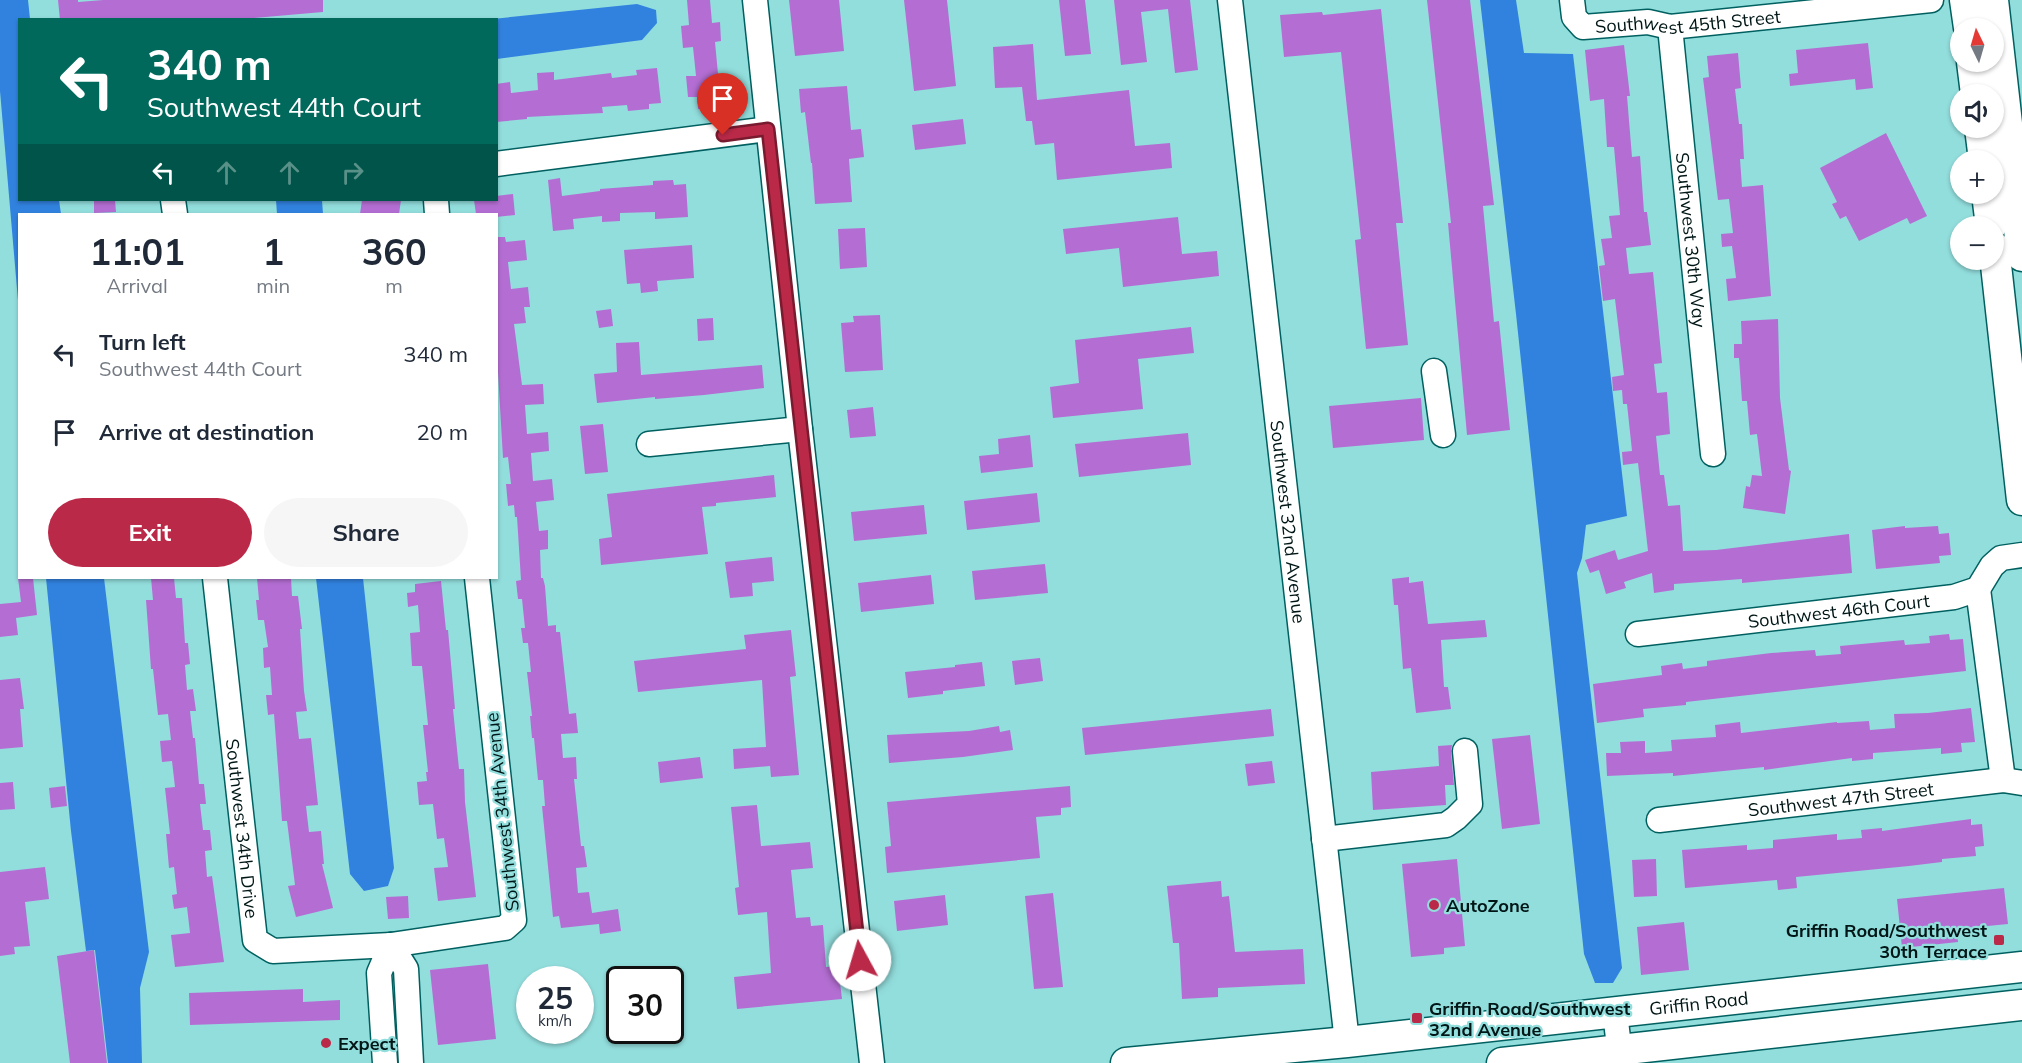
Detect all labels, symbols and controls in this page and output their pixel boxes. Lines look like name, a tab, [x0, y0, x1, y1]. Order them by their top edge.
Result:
street label: Southwest 45th Street	[1594, 4, 1782, 39]
north arrow	[1950, 18, 2004, 72]
map controls	[1950, 18, 2004, 270]
text: 340 m	[147, 38, 272, 91]
icon: left	[48, 42, 126, 120]
pin	[697, 73, 748, 135]
icon: arrive	[706, 82, 739, 115]
button: sound	[1950, 84, 2004, 138]
text: Southwest 44th Court	[147, 90, 421, 124]
button: +	[1950, 150, 2004, 204]
street label: Southwest 30th Way	[1671, 151, 1712, 329]
icon: left	[147, 156, 180, 189]
icon: ahead	[210, 156, 243, 189]
icon: ahead	[273, 156, 306, 189]
icon: right	[336, 156, 369, 189]
button: −	[1950, 216, 2004, 270]
text: 11:01	[89, 229, 185, 274]
text: 1	[262, 229, 284, 274]
text: 360	[362, 229, 427, 274]
text: Arrival	[107, 273, 168, 298]
text: min	[256, 273, 290, 298]
text: m	[385, 273, 403, 298]
text: Turn left	[99, 328, 186, 356]
icon: left	[48, 338, 81, 371]
text: 340 m	[403, 340, 468, 368]
text: Southwest 44th Court	[99, 356, 302, 381]
icon: arrive	[48, 416, 81, 449]
text: Arrive at destination	[99, 418, 314, 446]
text: 20 m	[417, 418, 468, 446]
street label: Southwest 32nd Avenue	[1266, 419, 1311, 625]
button: Exit	[48, 498, 252, 567]
button: Share	[264, 498, 468, 567]
street label: Southwest 46th Court	[1747, 588, 1931, 633]
street label: Southwest 34th Avenue	[480, 712, 524, 912]
street label: Southwest 34th Drive	[221, 737, 264, 919]
street label: Southwest 47th Street	[1747, 777, 1935, 821]
place label: AutoZone	[1446, 894, 1530, 917]
marker: AutoZone	[1427, 898, 1441, 912]
place label: Griffin Road/Southwest 30th Terrace	[1786, 919, 1987, 963]
position arrow	[828, 928, 892, 992]
marker: Griffin Road/Southwest 30th Terrace	[1992, 933, 2006, 947]
speed limit sign: 30	[606, 966, 684, 1044]
text: 25	[537, 979, 573, 1017]
street label: Griffin Road	[1648, 986, 1750, 1020]
place label: Griffin Road/Southwest 32nd Avenue	[1429, 997, 1631, 1041]
text: km/h	[538, 1011, 572, 1030]
marker: Griffin Road/Southwest 32nd Avenue	[1410, 1011, 1424, 1025]
place label: Expect	[338, 1032, 396, 1055]
marker: Expect	[319, 1036, 333, 1050]

